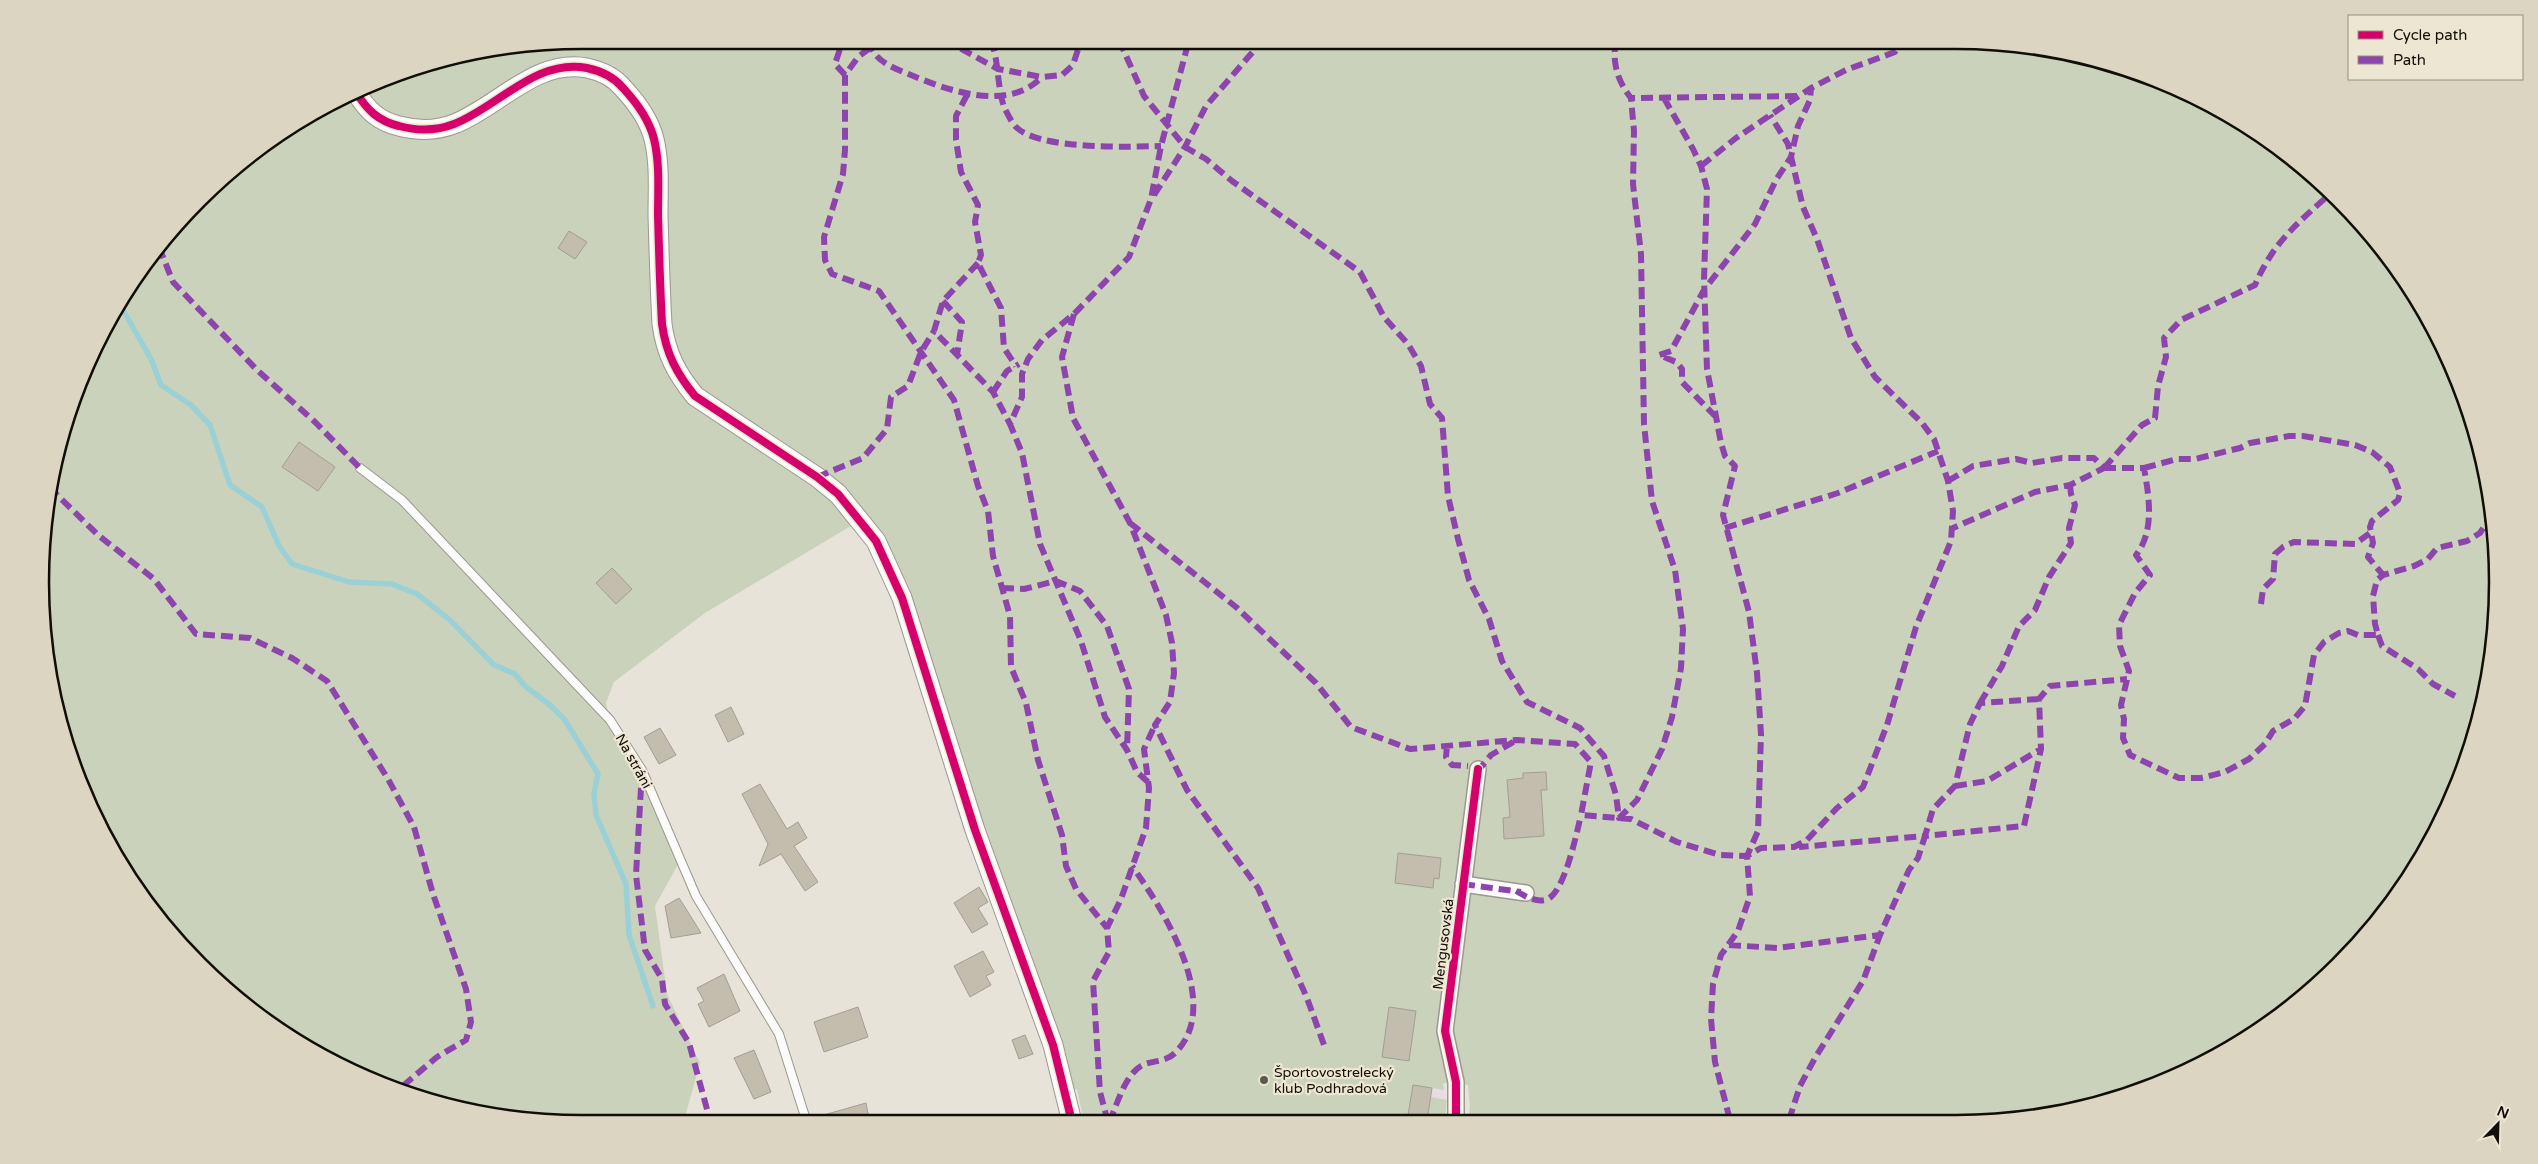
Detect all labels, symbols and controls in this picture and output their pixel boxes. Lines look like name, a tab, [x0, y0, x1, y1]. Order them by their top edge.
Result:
legend	[2348, 15, 2523, 80]
text: Cycle path	[2393, 26, 2467, 44]
text: Path	[2393, 51, 2426, 69]
street label: Na stráni	[612, 731, 656, 792]
street label: Mengusovská	[1429, 897, 1458, 991]
place label: Športovostrelecký klub Podhradová	[1274, 1064, 1394, 1097]
marker: Športovostrelecký klub Podhradová	[1258, 1074, 1270, 1086]
north arrow	[2473, 1099, 2523, 1149]
text: N	[2494, 1102, 2511, 1123]

